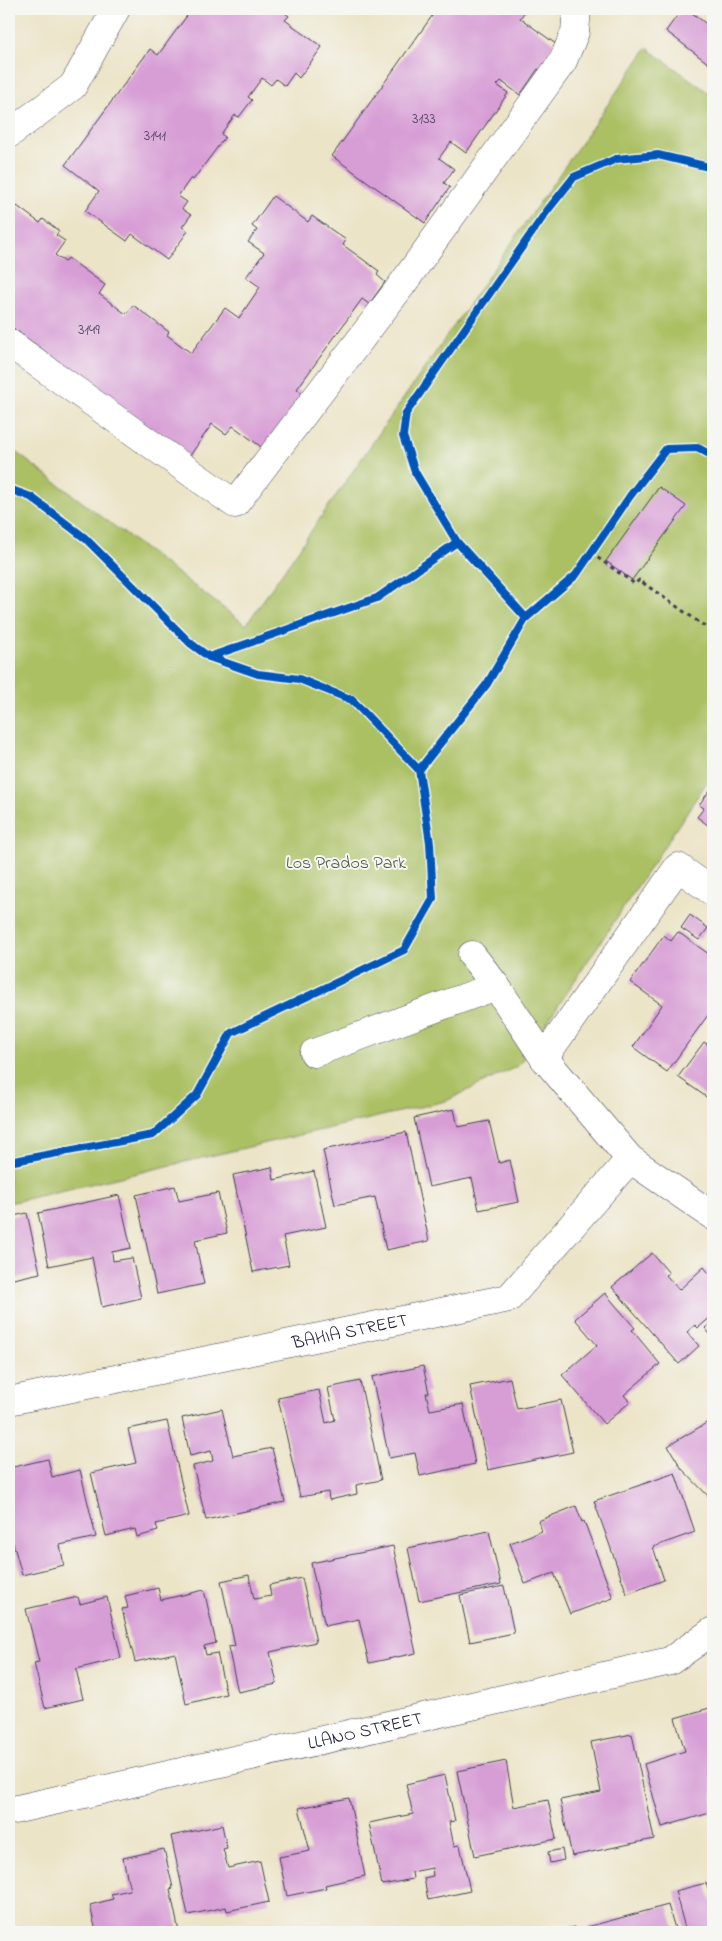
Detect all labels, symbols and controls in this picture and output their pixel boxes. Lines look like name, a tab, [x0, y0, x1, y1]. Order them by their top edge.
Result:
house number: 3133	[412, 108, 436, 130]
house number: 3141	[144, 125, 166, 147]
house number: 3149	[78, 319, 100, 341]
park label: Los Prados Park	[286, 851, 406, 877]
street label: BAHIA STREET	[289, 1308, 410, 1358]
street label: LLANO STREET	[305, 1707, 425, 1758]

